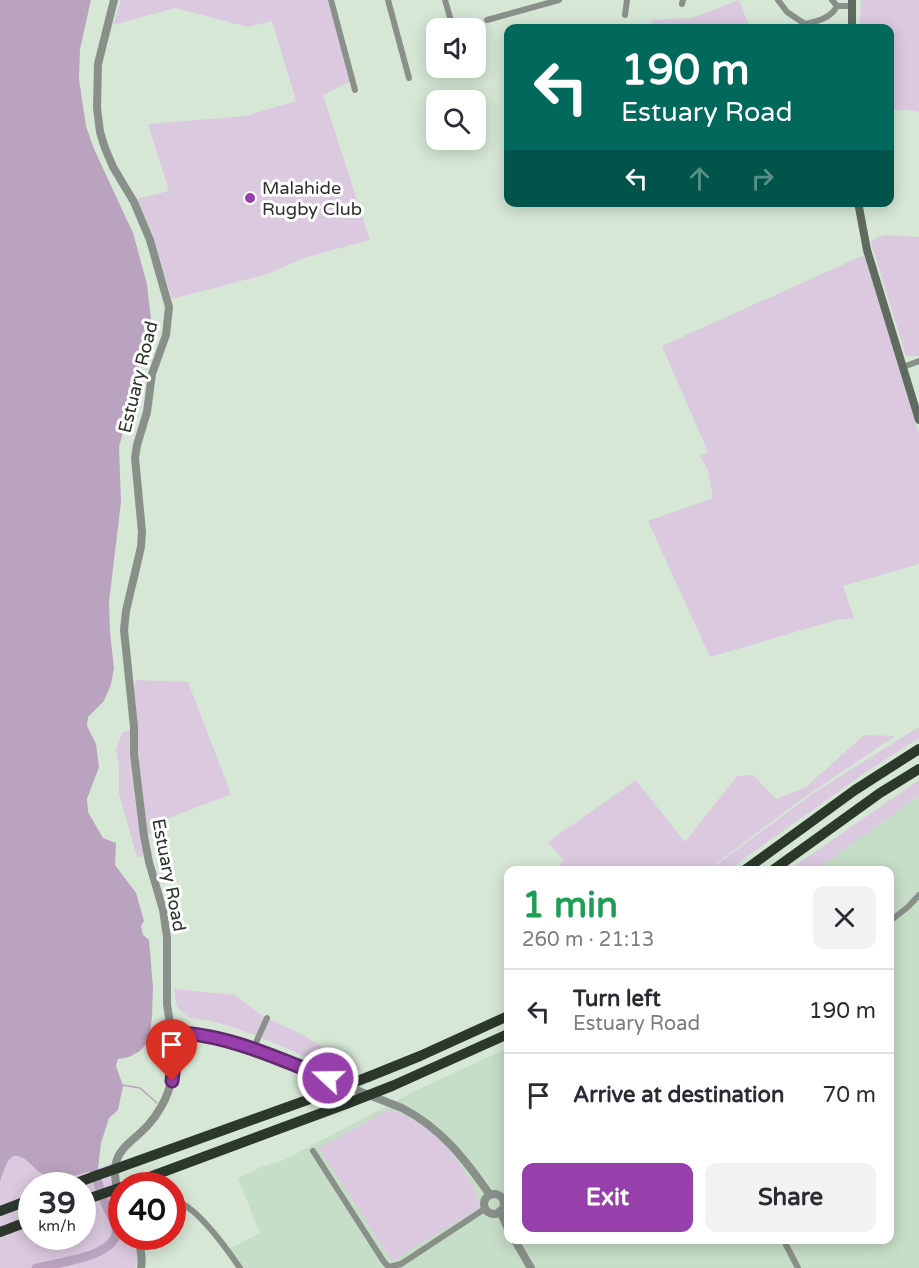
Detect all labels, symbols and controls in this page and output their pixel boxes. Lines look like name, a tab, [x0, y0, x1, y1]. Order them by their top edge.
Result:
map controls	[426, 18, 486, 150]
button: sound	[426, 18, 486, 78]
text: 190 m	[621, 45, 750, 96]
icon: left	[522, 48, 600, 126]
button: search	[426, 90, 486, 150]
text: Estuary Road	[621, 96, 793, 129]
icon: left	[620, 162, 653, 195]
icon: ahead	[683, 162, 716, 195]
icon: right	[746, 162, 779, 195]
place label: Malahide Rugby Club	[262, 177, 362, 220]
marker: Malahide Rugby Club	[243, 191, 257, 205]
street label: Estuary Road	[113, 319, 163, 435]
street label: Estuary Road	[147, 817, 191, 933]
text: 1 min	[522, 884, 618, 927]
button: close	[813, 886, 876, 949]
text: 260 m · 21:13	[522, 928, 654, 952]
text: Turn left	[573, 986, 661, 1012]
icon: left	[522, 995, 555, 1028]
text: 190 m	[809, 998, 876, 1024]
text: Estuary Road	[573, 1012, 700, 1036]
pin	[146, 1019, 197, 1081]
icon: arrive	[155, 1028, 188, 1061]
position arrow	[296, 1046, 360, 1110]
icon: arrive	[522, 1079, 555, 1112]
text: Arrive at destination	[573, 1082, 784, 1108]
text: 70 m	[822, 1082, 876, 1108]
button: Exit	[522, 1163, 693, 1232]
button: Share	[705, 1163, 876, 1232]
speed limit sign: 40	[108, 1172, 186, 1250]
text: 39	[38, 1185, 76, 1222]
text: km/h	[38, 1217, 76, 1235]

